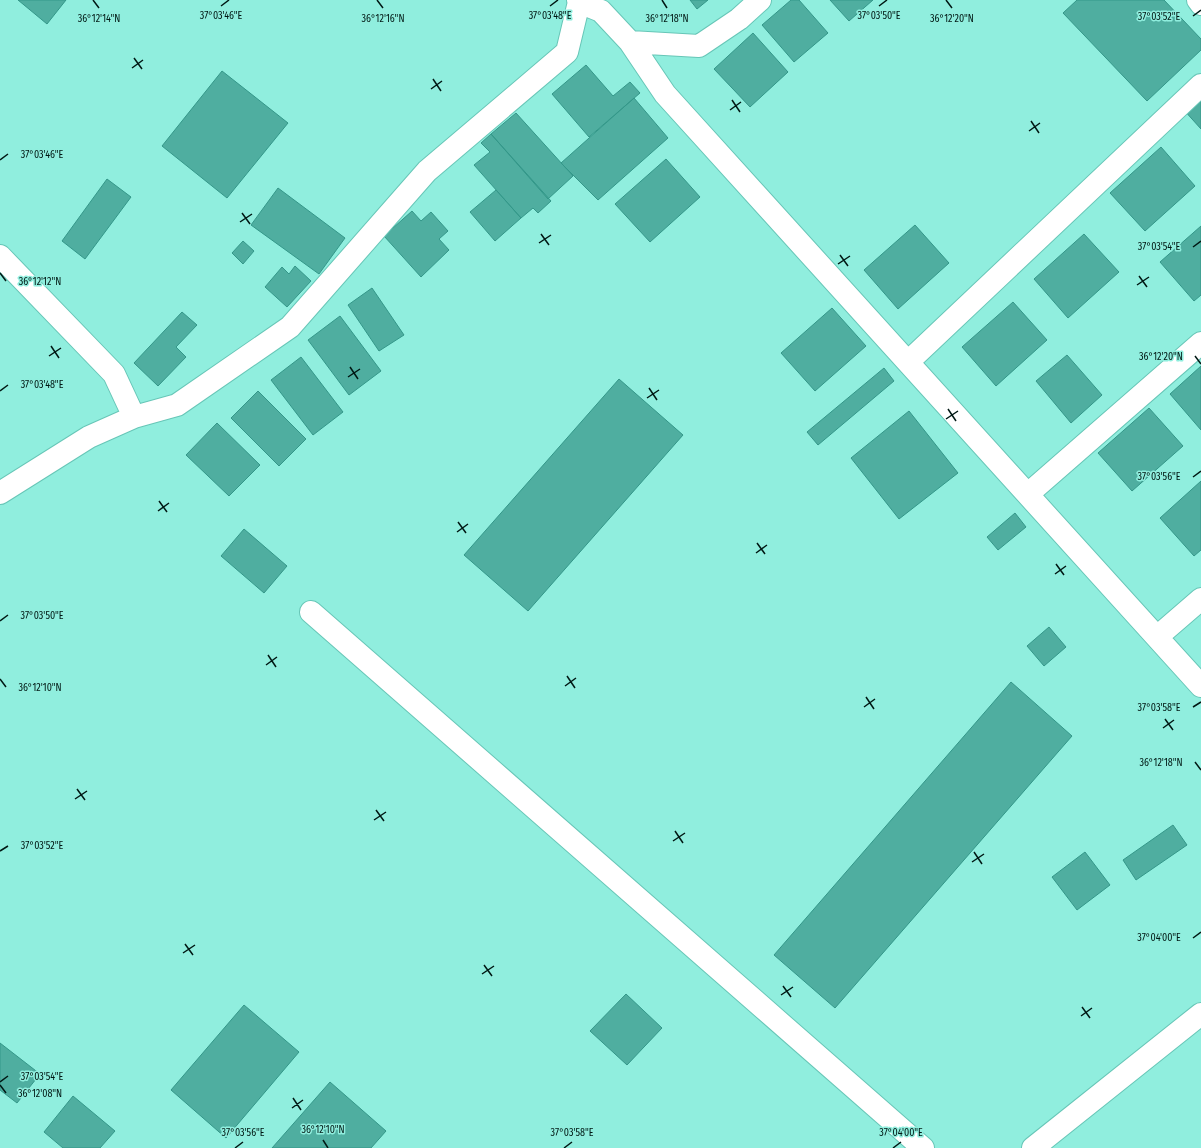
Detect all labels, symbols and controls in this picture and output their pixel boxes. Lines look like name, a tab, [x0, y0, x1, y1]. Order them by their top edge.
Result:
text: 37°03'46"E	[200, 10, 243, 22]
text: 37°03'48"E	[529, 10, 572, 22]
text: 37°03'50"E	[857, 10, 901, 22]
text: 37°03'52"E	[1138, 11, 1180, 23]
text: 36°12'14"N	[78, 13, 120, 25]
text: 36°12'16"N	[362, 13, 404, 25]
text: 36°12'18"N	[646, 13, 689, 25]
text: 36°12'20"N	[930, 13, 974, 25]
text: 37°03'46"E	[21, 149, 64, 161]
text: 37°03'54"E	[1138, 241, 1180, 253]
text: 36°12'12"N	[19, 276, 61, 288]
text: 36°12'20"N	[1139, 351, 1183, 363]
text: 37°03'48"E	[21, 379, 64, 391]
text: 37°03'56"E	[1138, 471, 1181, 483]
text: 37°03'50"E	[20, 610, 64, 622]
text: 36°12'10"N	[18, 682, 62, 694]
text: 37°03'58"E	[1138, 702, 1181, 714]
text: 36°12'18"N	[1140, 757, 1183, 769]
text: 37°03'52"E	[21, 840, 63, 852]
text: 37°04'00"E	[1137, 932, 1181, 944]
text: 37°03'54"E	[21, 1071, 63, 1083]
text: 36°12'08"N	[18, 1088, 62, 1100]
text: 36°12'10"N	[301, 1124, 345, 1136]
text: 37°03'56"E	[222, 1127, 265, 1139]
text: 37°03'58"E	[551, 1127, 594, 1139]
text: 37°04'00"E	[879, 1127, 923, 1139]

